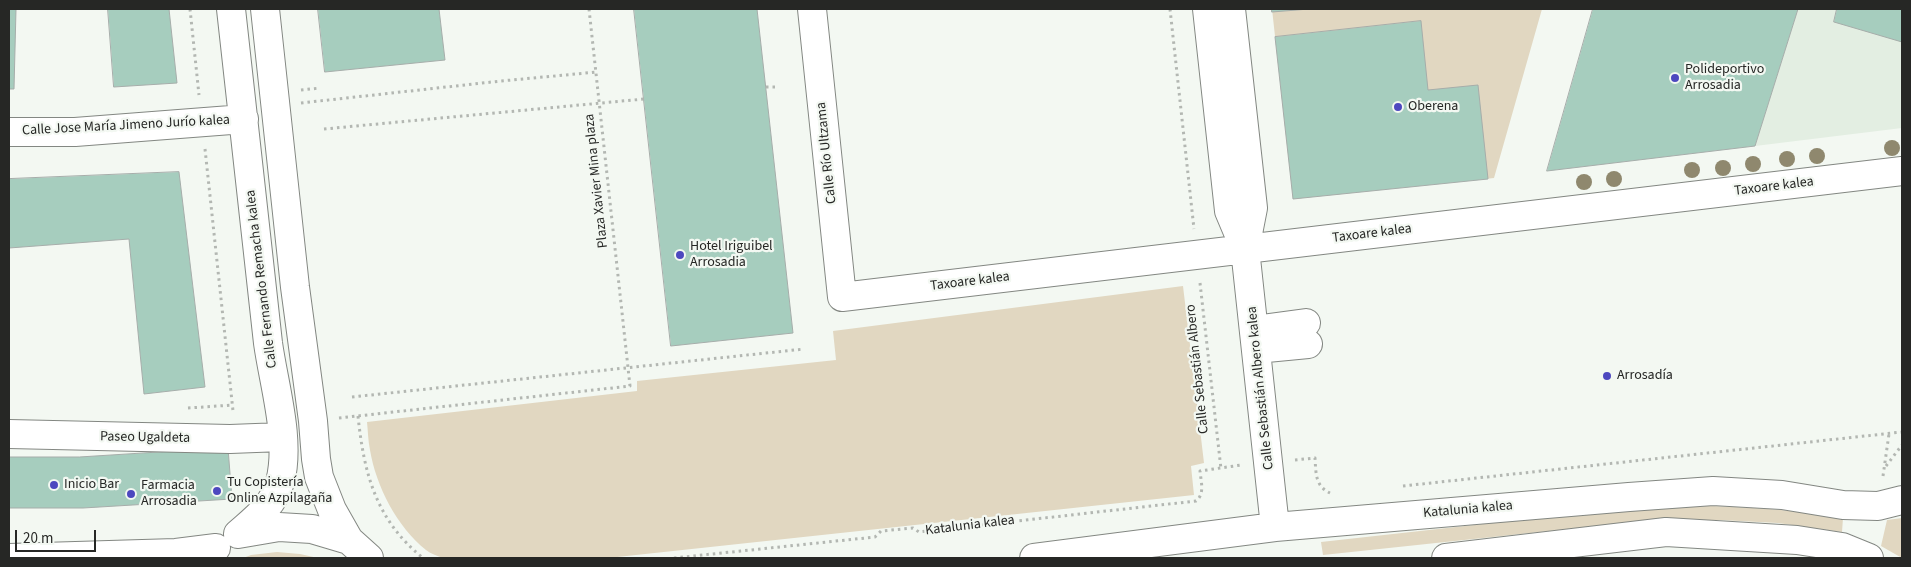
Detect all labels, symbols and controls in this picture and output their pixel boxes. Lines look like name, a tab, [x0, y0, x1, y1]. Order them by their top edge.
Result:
place label: Polideportivo Arrosadia	[1685, 62, 1764, 94]
marker: Polideportivo Arrosadia	[1669, 72, 1681, 84]
place label: Oberena	[1408, 99, 1458, 115]
street label: Calle Río Ultzama	[813, 101, 841, 205]
marker: Oberena	[1392, 101, 1404, 113]
street label: Calle Jose María Jimeno Jurío kalea	[22, 112, 230, 140]
street label: Plaza Xavier Mina plaza	[582, 113, 612, 249]
street label: Taxoare kalea	[1733, 174, 1815, 200]
street label: Calle Fernando Remacha kalea	[243, 189, 281, 369]
street label: Taxoare kalea	[1331, 221, 1413, 247]
place label: Hotel Iriguibel Arrosadia	[690, 239, 773, 272]
marker: Hotel Iriguibel Arrosadia	[674, 249, 686, 261]
street label: Taxoare kalea	[929, 269, 1011, 295]
street label: Calle Sebastián Albero	[1183, 303, 1213, 435]
street label: Calle Sebastián Albero kalea	[1244, 305, 1278, 471]
place label: Arrosadía	[1617, 368, 1673, 384]
marker: Arrosadía	[1601, 370, 1613, 382]
street label: Paseo Ugaldeta	[100, 429, 190, 447]
place label: Tu Copistería Online Azpilagaña	[227, 475, 332, 508]
place label: Inicio Bar	[64, 477, 119, 493]
place label: Farmacia Arrosadia	[141, 478, 197, 511]
marker: Inicio Bar	[48, 479, 60, 491]
marker: Tu Copistería Online Azpilagaña	[211, 485, 223, 497]
marker: Farmacia Arrosadia	[125, 488, 137, 500]
street label: Katalunia kalea	[1423, 498, 1513, 522]
street label: Katalunia kalea	[924, 512, 1016, 540]
scale bar	[18, 520, 99, 552]
text: 20 m	[23, 528, 53, 549]

